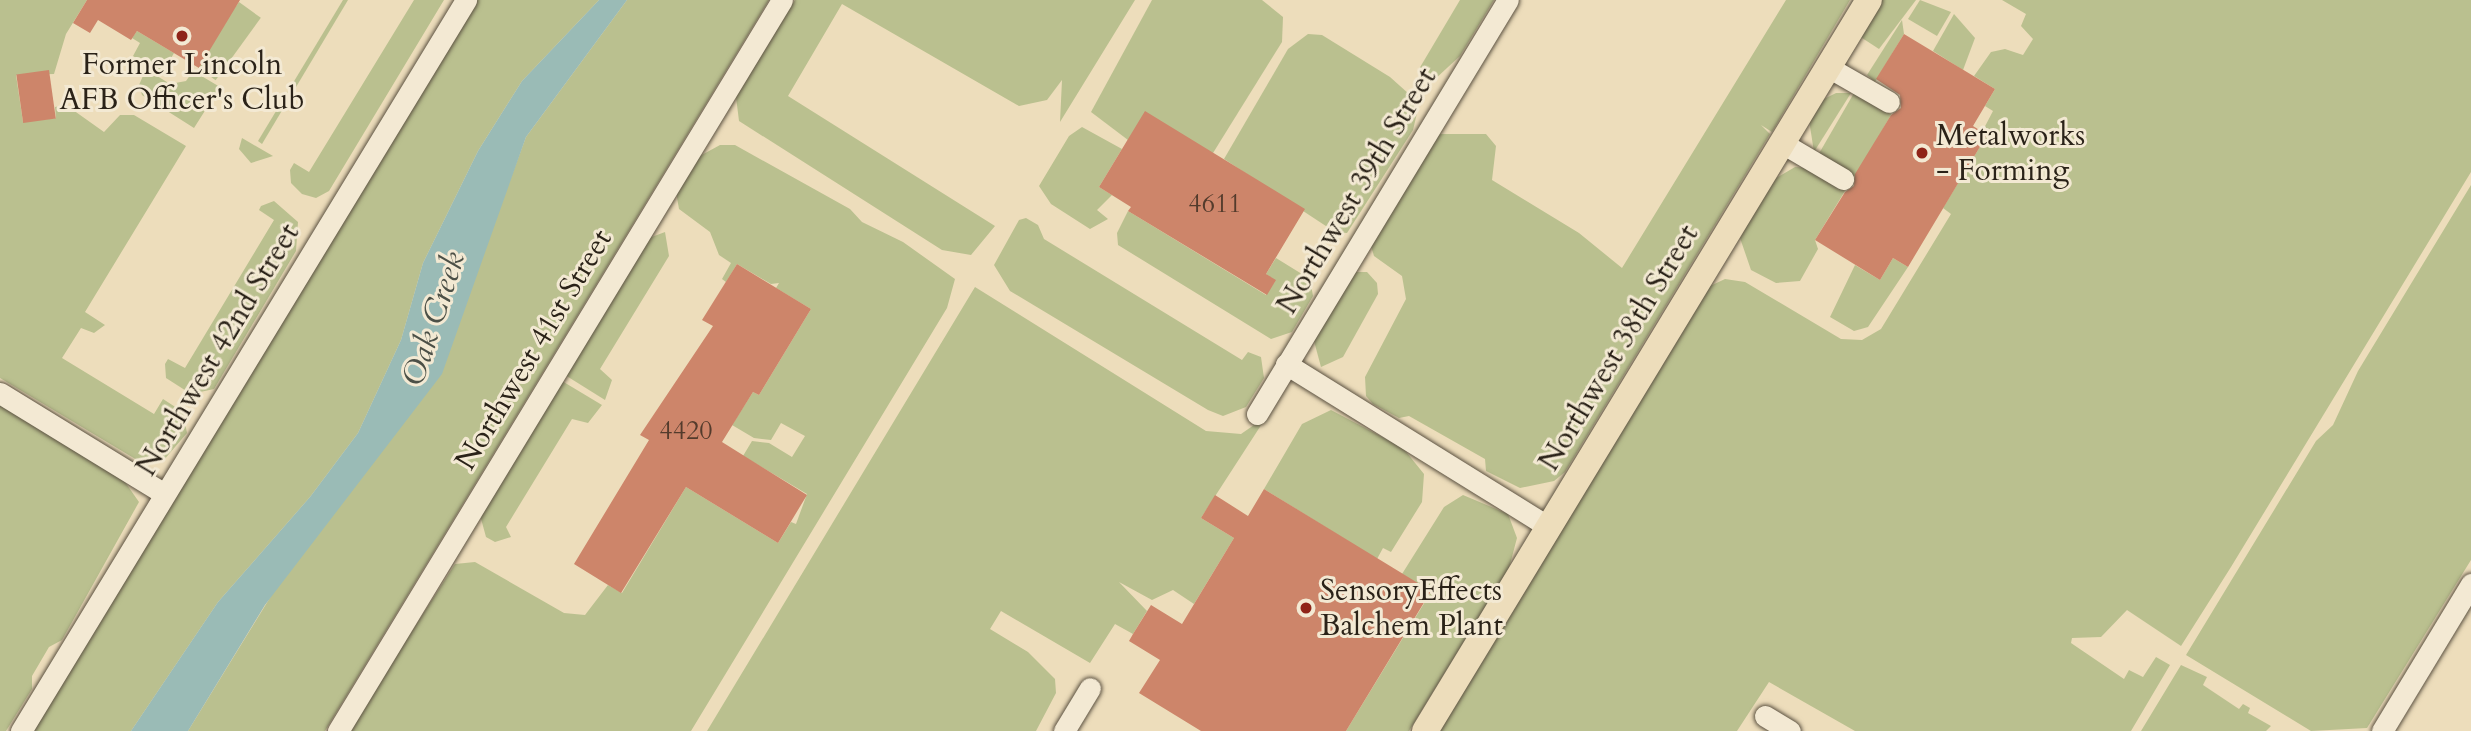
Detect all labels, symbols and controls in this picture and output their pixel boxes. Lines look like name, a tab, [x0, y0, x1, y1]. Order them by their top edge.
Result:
marker: Former Lincoln AFB Officer's Club	[174, 28, 190, 44]
place label: Former Lincoln AFB Officer's Club	[60, 47, 304, 118]
street label: Northwest 39th Street	[1269, 61, 1445, 321]
place label: Metalworks - Forming	[1936, 118, 2085, 188]
marker: Metalworks - Forming	[1914, 145, 1930, 161]
house number: 4611	[1188, 188, 1242, 220]
street label: Northwest 42nd Street	[128, 217, 308, 483]
street label: Northwest 38th Street	[1531, 218, 1707, 478]
street label: Northwest 41st Street	[448, 223, 620, 477]
water label: Oak Creek	[394, 247, 474, 391]
house number: 4420	[659, 415, 713, 447]
place label: SensoryEffects Balchem Plant	[1320, 573, 1503, 644]
marker: SensoryEffects Balchem Plant	[1298, 600, 1314, 616]

